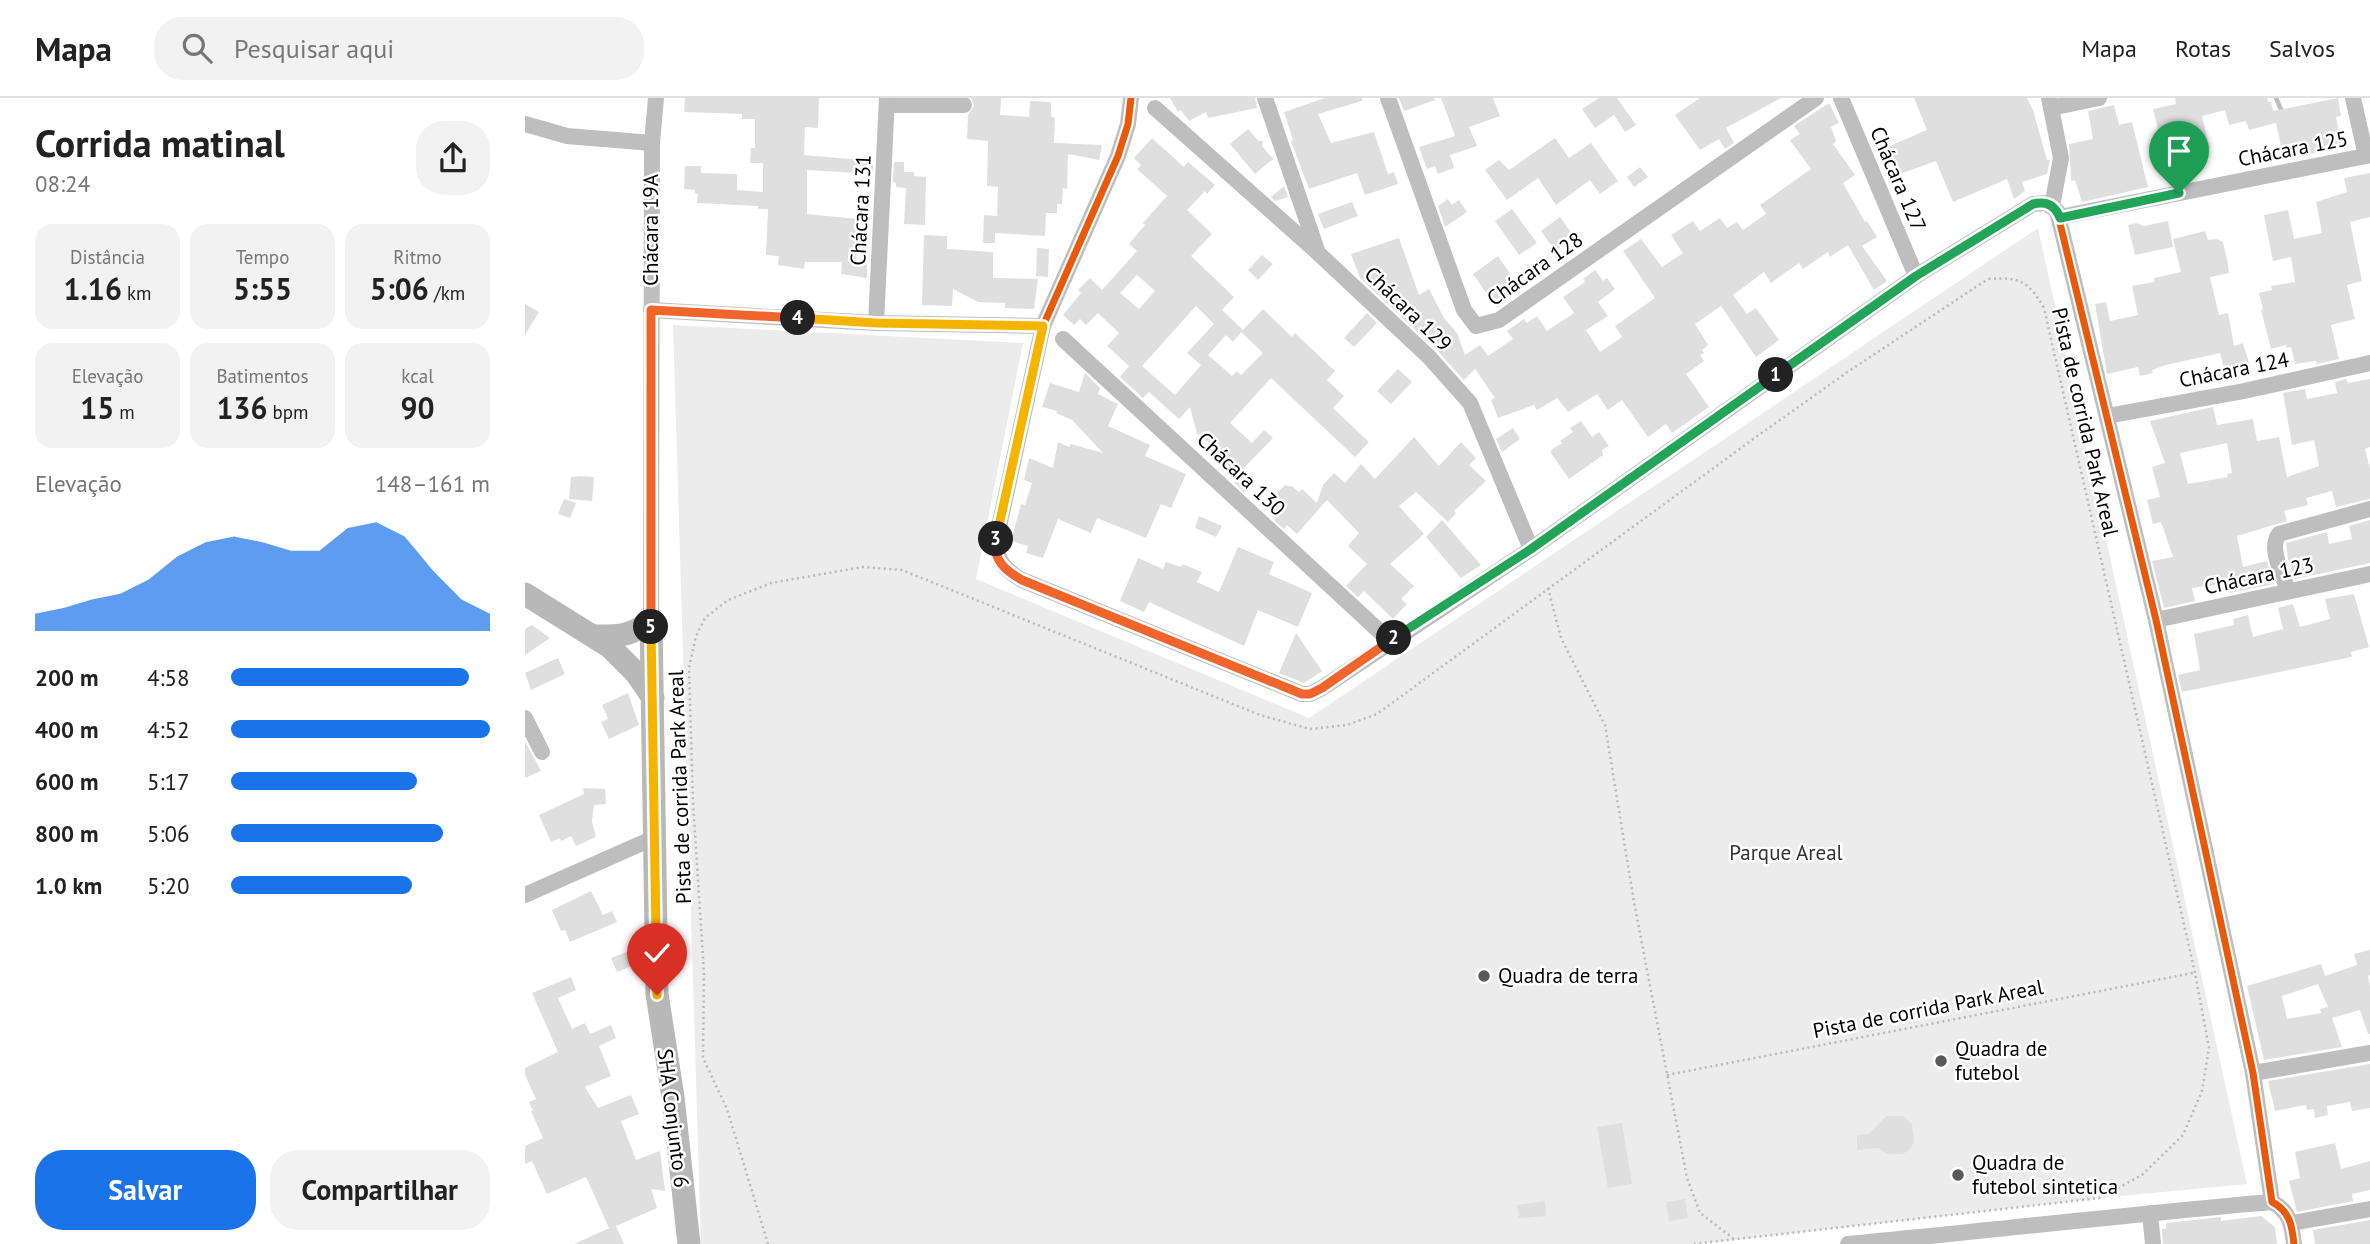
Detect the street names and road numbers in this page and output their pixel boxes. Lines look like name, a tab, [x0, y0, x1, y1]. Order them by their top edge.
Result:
street label: Chácara 127	[1864, 122, 1933, 235]
street label: Chácara 125	[2236, 125, 2350, 172]
street label: Chácara 131	[844, 154, 877, 266]
street label: Chácara 19A	[637, 173, 664, 286]
street label: Chácara 128	[1481, 226, 1588, 312]
street label: Chácara 129	[1359, 260, 1458, 357]
street label: Pista de corrida Park Areal	[2046, 305, 2125, 539]
street label: Chácara 124	[2177, 346, 2291, 393]
street label: Chácara 130	[1191, 426, 1291, 521]
street label: Chácara 123	[2202, 551, 2316, 600]
street label: Pista de corrida Park Areal	[662, 670, 697, 904]
street label: Pista de corrida Park Areal	[1810, 973, 2045, 1044]
street label: SHA Conjunto 6	[652, 1047, 695, 1189]

